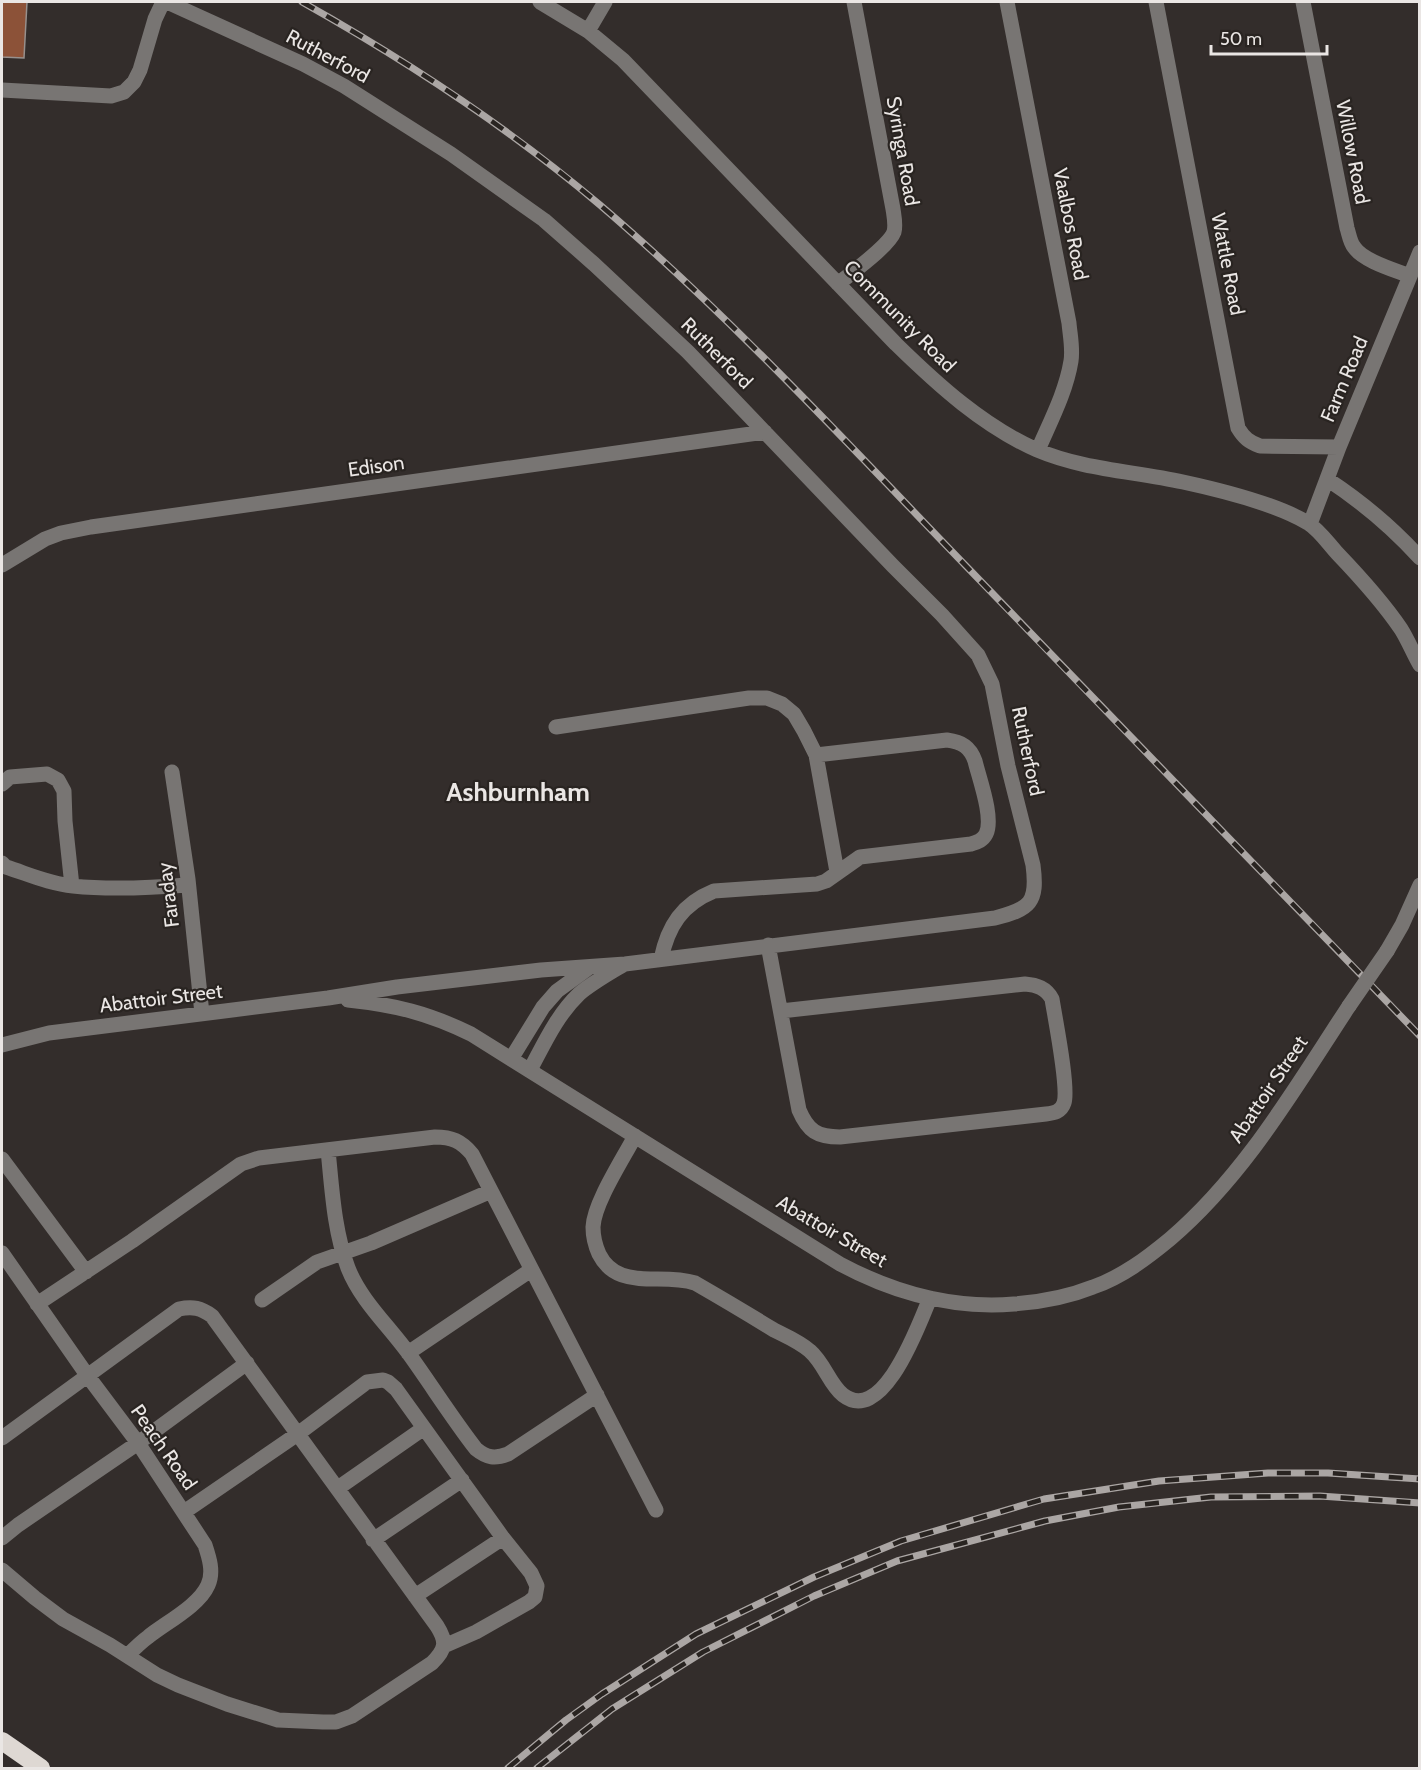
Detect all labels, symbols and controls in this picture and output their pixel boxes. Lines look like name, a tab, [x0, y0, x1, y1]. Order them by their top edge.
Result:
scale bar	[1211, 18, 1326, 56]
street label: Rutherford	[282, 24, 374, 88]
text: 50 m	[1220, 28, 1262, 50]
street label: Syringa Road	[882, 94, 924, 208]
street label: Willow Road	[1331, 98, 1375, 206]
street label: Vaalbos Road	[1048, 166, 1094, 282]
street label: Wattle Road	[1206, 211, 1250, 317]
street label: Community Road	[839, 255, 961, 377]
street label: Rutherford	[676, 312, 758, 394]
street label: Farm Road	[1315, 333, 1373, 425]
street label: Edison	[346, 450, 406, 482]
street label: Rutherford	[1007, 704, 1049, 798]
district label: Ashburnham	[446, 776, 590, 808]
street label: Faraday	[152, 861, 184, 929]
street label: Abattoir Street	[98, 979, 224, 1017]
street label: Abattoir Street	[1223, 1031, 1313, 1147]
street label: Abattoir Street	[772, 1190, 892, 1272]
street label: Peach Road	[126, 1400, 202, 1494]

